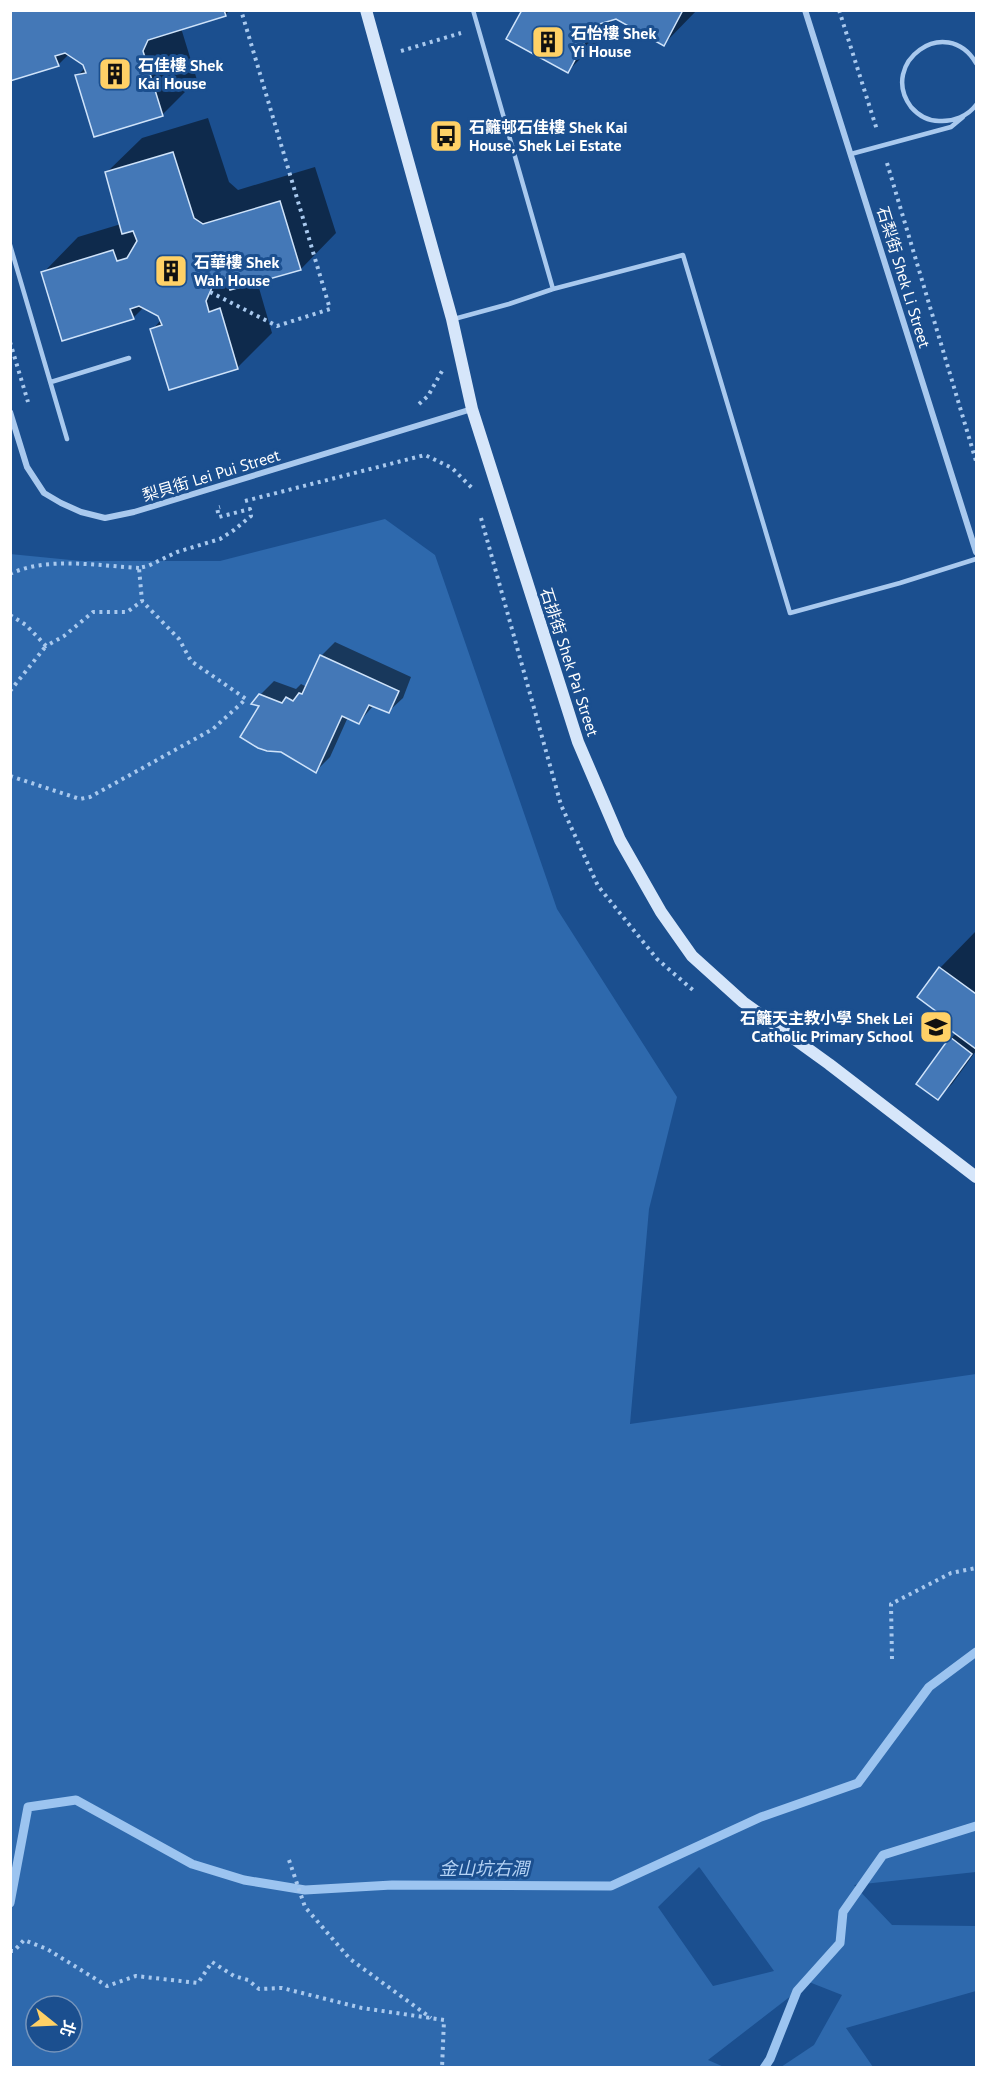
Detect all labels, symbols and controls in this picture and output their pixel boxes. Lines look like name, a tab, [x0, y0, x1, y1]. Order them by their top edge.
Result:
place label: 石怡樓 Shek Yi House	[570, 23, 656, 61]
building icon: 石怡樓 Shek Yi House	[530, 24, 566, 60]
place label: 石佳樓 Shek Kai House	[138, 55, 223, 93]
building icon: 石佳樓 Shek Kai House	[97, 56, 133, 92]
place label: 石籬邨石佳樓 Shek Kai House, Shek Lei Estate	[469, 117, 628, 155]
bus stop icon: 石籬邨石佳樓 Shek Kai House, Shek Lei Estate	[428, 118, 464, 154]
street label: 石梨街 Shek Li Street	[873, 204, 935, 351]
place label: 石華樓 Shek Wah House	[194, 252, 279, 290]
building icon: 石華樓 Shek Wah House	[153, 253, 189, 289]
street label: 梨貝街 Lei Pui Street	[140, 444, 283, 505]
street label: 石排街 Shek Pai Street	[537, 585, 604, 739]
place label: 石籬天主教小學 Shek Lei Catholic Primary School	[740, 1008, 913, 1046]
school or university icon: 石籬天主教小學 Shek Lei Catholic Primary School	[918, 1009, 954, 1045]
water label: 金山坑右澗	[439, 1857, 532, 1880]
north arrow	[24, 1994, 84, 2054]
text: 北	[56, 2018, 80, 2039]

